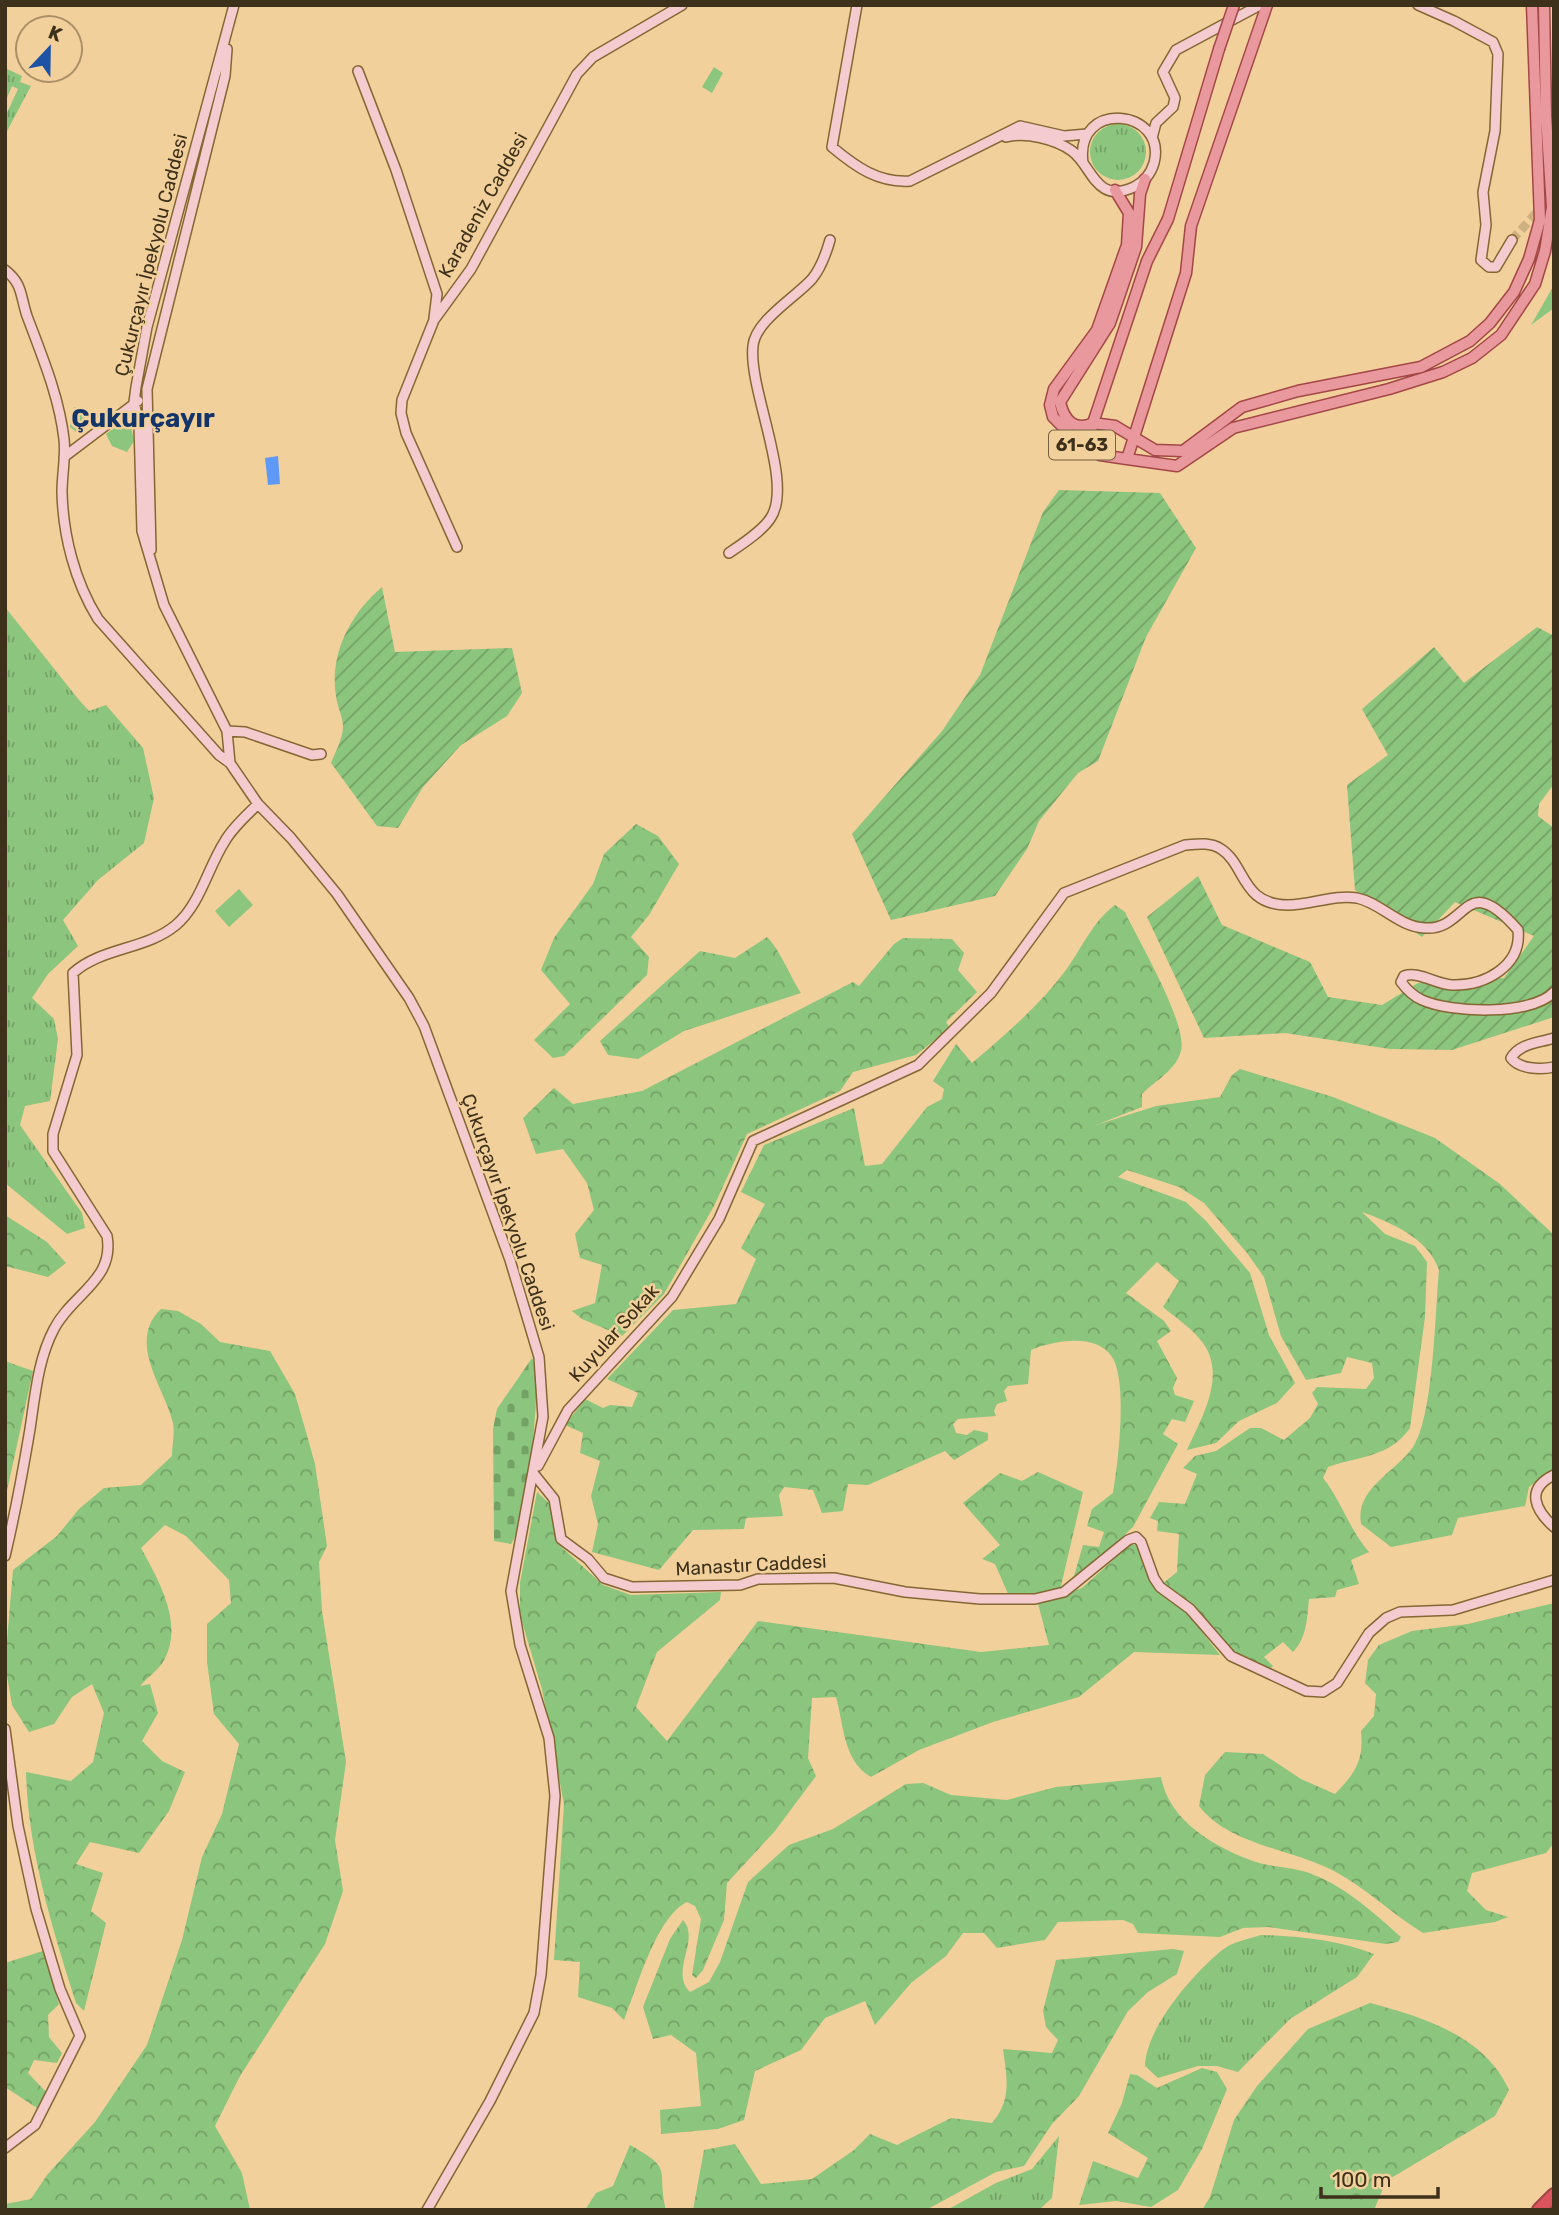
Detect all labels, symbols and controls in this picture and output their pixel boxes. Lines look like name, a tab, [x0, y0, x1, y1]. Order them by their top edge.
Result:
north arrow	[14, 14, 84, 84]
text: K	[45, 21, 66, 47]
street label: Karadeniz Caddesi	[434, 128, 532, 282]
street label: Çukurçayır İpekyolu Caddesi	[110, 131, 192, 379]
district label: Çukurçayır	[71, 403, 215, 434]
road number: 61-63	[1049, 430, 1115, 460]
street label: Çukurçayır İpekyolu Caddesi	[457, 1091, 559, 1333]
street label: Kuyular Sokak	[564, 1279, 664, 1387]
street label: Manastır Caddesi	[675, 1550, 827, 1580]
scale bar	[1321, 2156, 1438, 2200]
text: 100 m	[1332, 2167, 1391, 2192]

